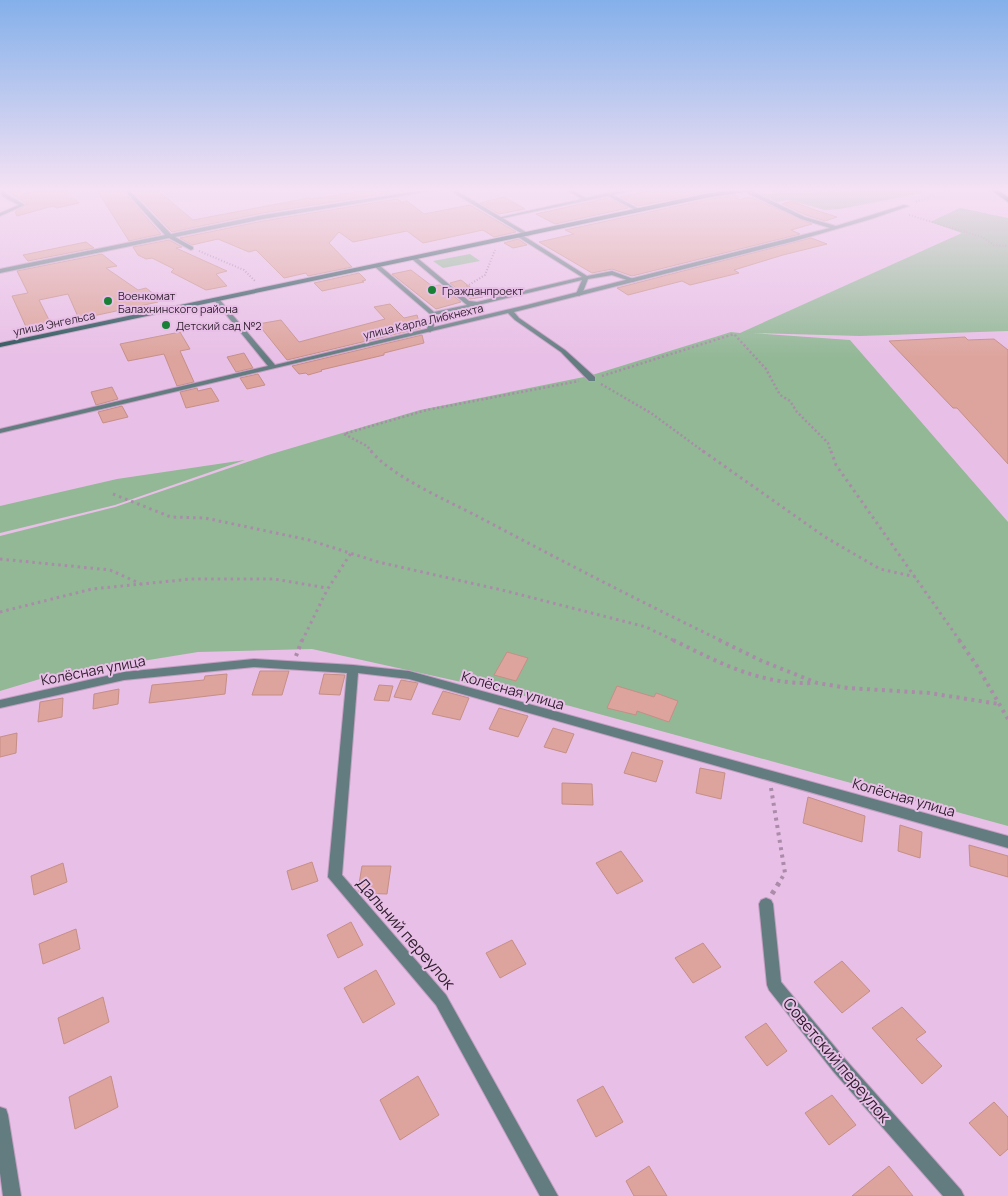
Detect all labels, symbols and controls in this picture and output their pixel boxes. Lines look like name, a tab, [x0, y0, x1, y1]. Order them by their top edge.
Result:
place label: Гражданпроект	[442, 283, 524, 298]
marker: Гражданпроект	[426, 284, 438, 296]
place label: Военкомат Балахнинского района	[118, 288, 238, 316]
marker: Военкомат Балахнинского района	[102, 295, 114, 307]
street label: улица Карла Либкнехта	[361, 300, 485, 342]
street label: улица Энгельса	[12, 307, 96, 339]
place label: Детский сад №2	[176, 318, 262, 333]
marker: Детский сад №2	[160, 319, 172, 331]
street label: Колёсная улица	[39, 651, 147, 689]
street label: Колёсная улица	[459, 666, 567, 714]
street label: Колёсная улица	[850, 773, 958, 821]
street label: Дальний переулок	[351, 873, 461, 994]
street label: Советский переулок	[778, 993, 896, 1128]

